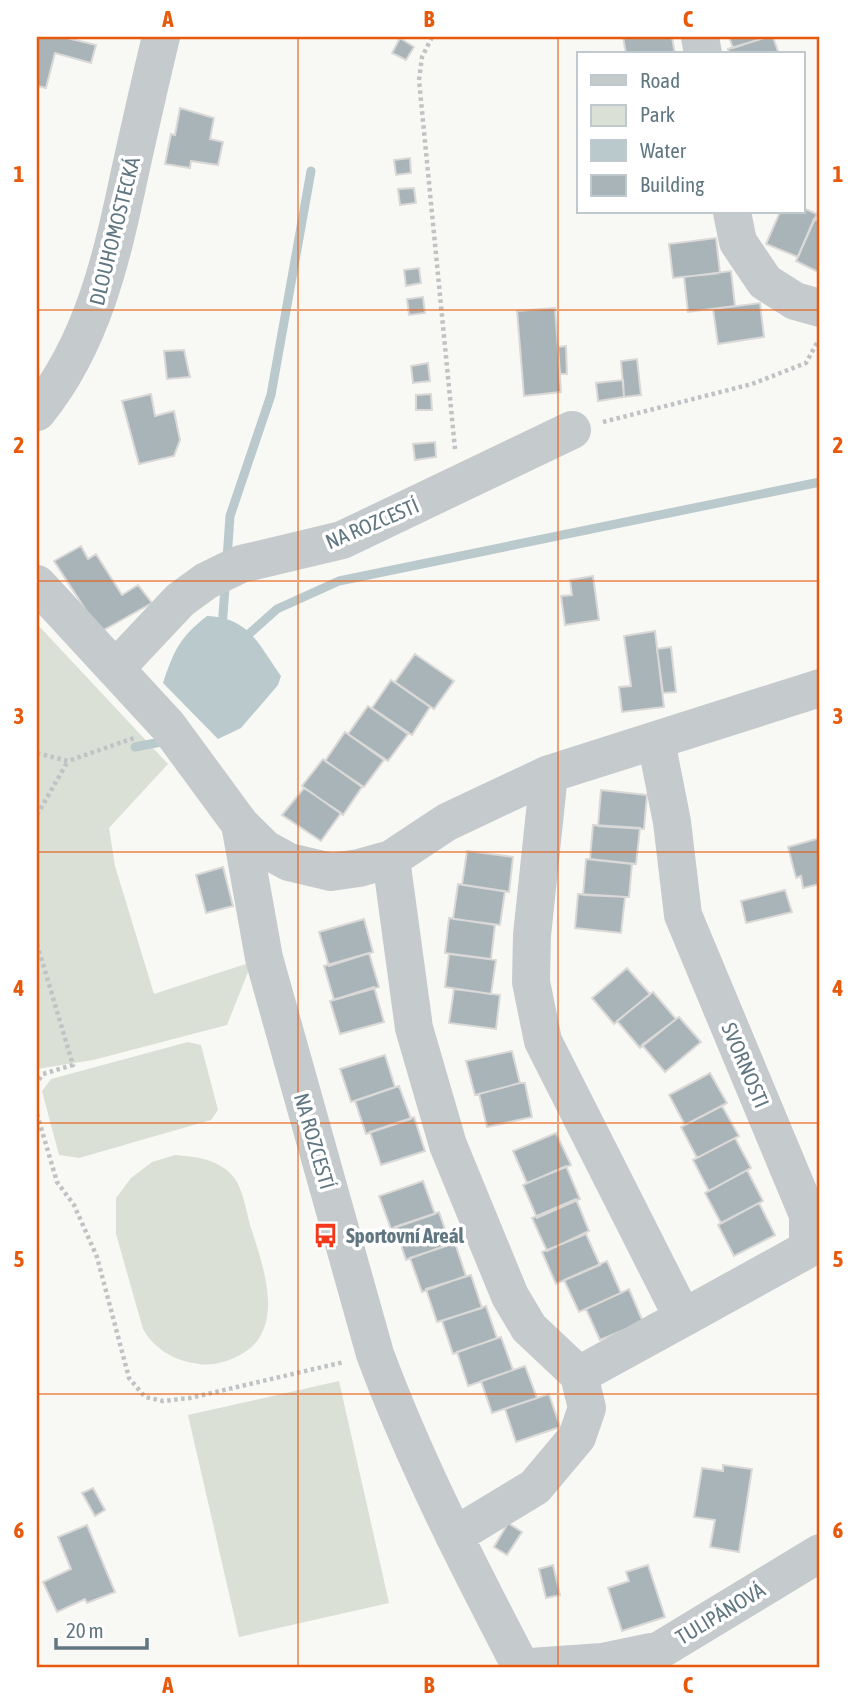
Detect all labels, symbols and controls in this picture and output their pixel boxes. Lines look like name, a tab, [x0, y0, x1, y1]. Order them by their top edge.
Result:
text: A	[161, 6, 174, 32]
text: B	[424, 6, 435, 32]
text: C	[683, 6, 694, 32]
legend	[577, 52, 804, 214]
text: Road	[640, 68, 680, 92]
text: Park	[640, 102, 675, 126]
text: Water	[640, 138, 687, 162]
street label: DLOUHOMOSTECKÁ	[84, 154, 144, 308]
text: 1	[14, 161, 25, 187]
text: 1	[833, 161, 844, 187]
text: Building	[640, 172, 704, 196]
text: 2	[14, 432, 24, 458]
text: 2	[833, 432, 843, 458]
street label: NA ROZCESTÍ	[322, 493, 422, 553]
text: 3	[14, 703, 24, 729]
text: 3	[833, 703, 843, 729]
text: 4	[13, 975, 25, 1001]
text: 4	[832, 975, 844, 1001]
street label: SVORNOSTI	[717, 1019, 775, 1111]
street label: NA ROZCESTÍ	[290, 1090, 340, 1192]
bus stop icon: Sportovní Areál	[312, 1221, 340, 1249]
place label: Sportovní Areál	[346, 1223, 464, 1247]
text: 5	[14, 1246, 25, 1272]
text: 5	[833, 1246, 844, 1272]
text: 6	[14, 1517, 25, 1543]
text: 6	[833, 1517, 844, 1543]
street label: TULIPÁNOVÁ	[671, 1577, 769, 1649]
scale bar	[56, 1606, 147, 1650]
text: 20 m	[66, 1618, 104, 1642]
text: A	[161, 1672, 174, 1698]
text: B	[424, 1672, 435, 1698]
text: C	[683, 1672, 694, 1698]

